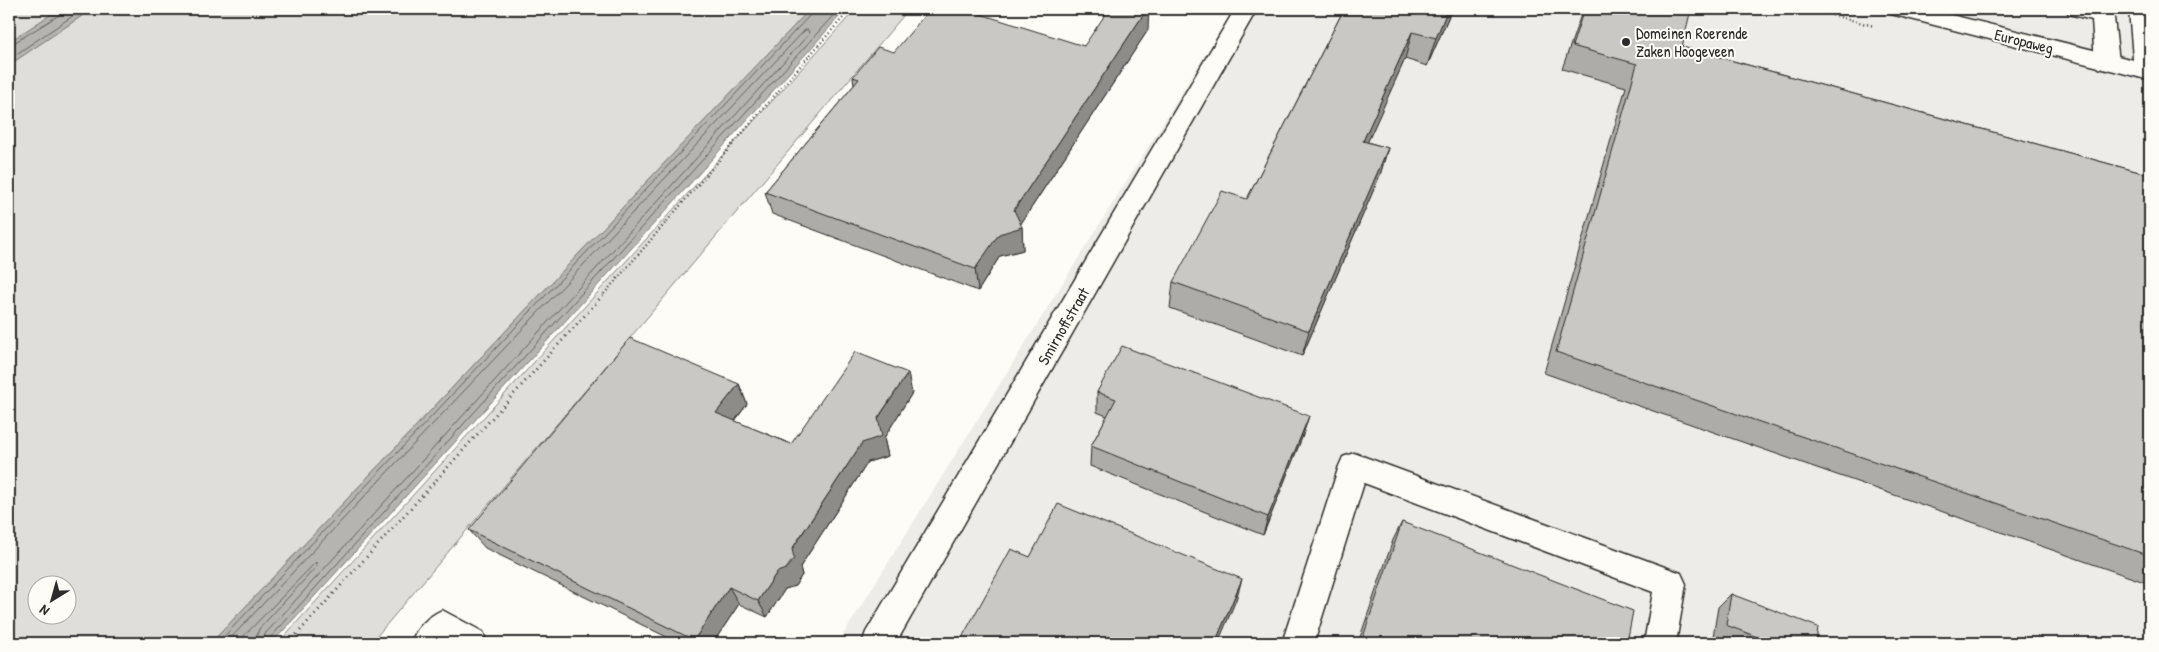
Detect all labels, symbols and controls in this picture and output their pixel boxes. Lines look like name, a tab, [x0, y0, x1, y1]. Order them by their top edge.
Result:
place label: Domeinen Roerende Zaken Hoogeveen	[1636, 22, 1748, 62]
street label: Europaweg	[1992, 23, 2056, 59]
marker: Domeinen Roerende Zaken Hoogeveen	[1620, 36, 1632, 48]
street label: Smirnoffstraat	[1032, 283, 1094, 369]
north arrow	[28, 574, 78, 624]
text: N	[35, 601, 53, 621]

